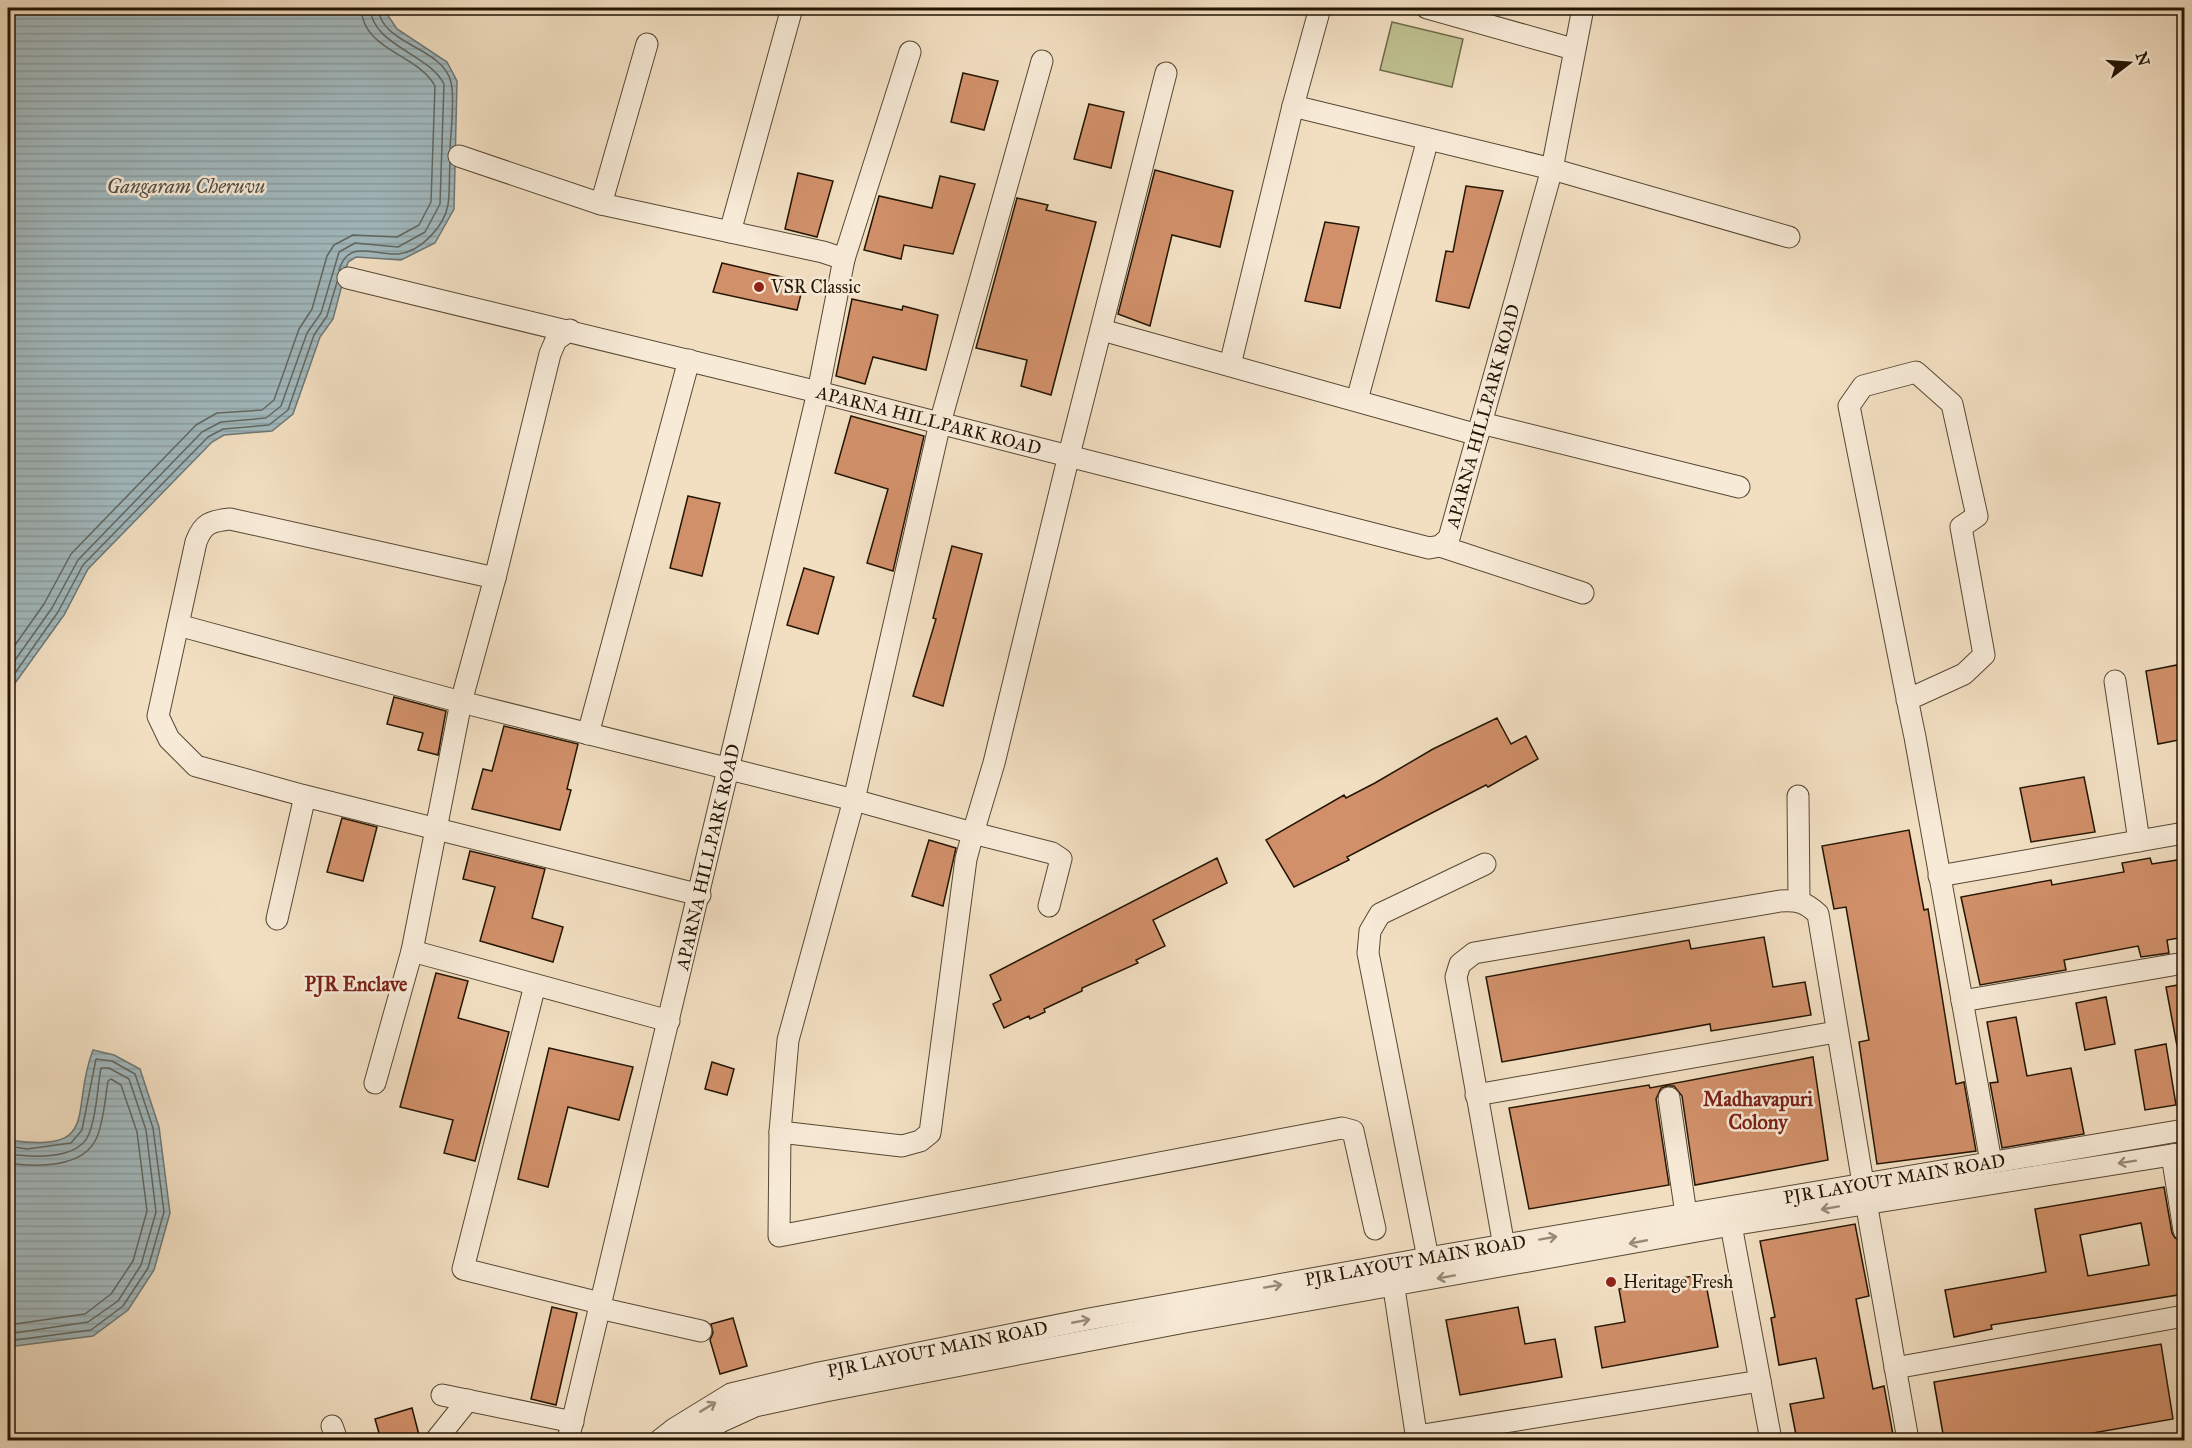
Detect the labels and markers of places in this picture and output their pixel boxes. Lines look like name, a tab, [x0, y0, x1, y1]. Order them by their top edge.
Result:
place label: VSR Classic	[770, 276, 861, 298]
marker: VSR Classic	[752, 280, 766, 294]
place label: Heritage Fresh	[1623, 1271, 1733, 1294]
marker: Heritage Fresh	[1604, 1275, 1618, 1289]

